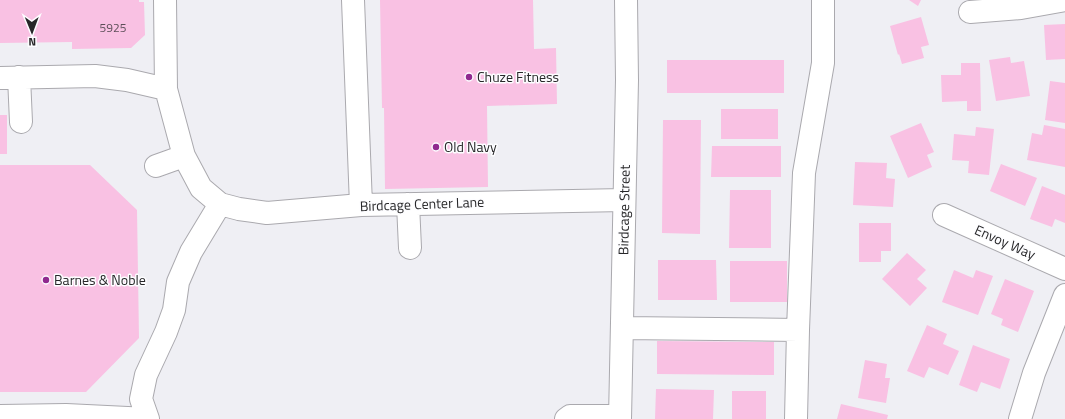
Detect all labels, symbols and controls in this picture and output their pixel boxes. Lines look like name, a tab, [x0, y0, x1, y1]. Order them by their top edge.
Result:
north arrow	[12, 12, 52, 52]
house number: 5925	[100, 18, 127, 37]
text: N	[28, 34, 36, 50]
place label: Chuze Fitness	[477, 66, 559, 87]
marker: Chuze Fitness	[464, 72, 474, 82]
place label: Old Navy	[444, 136, 497, 157]
marker: Old Navy	[431, 142, 441, 152]
street label: Birdcage Street	[612, 165, 635, 255]
street label: Birdcage Center Lane	[359, 191, 485, 216]
street label: Envoy Way	[971, 219, 1039, 264]
place label: Barnes & Noble	[54, 269, 146, 290]
marker: Barnes & Noble	[41, 275, 51, 285]

